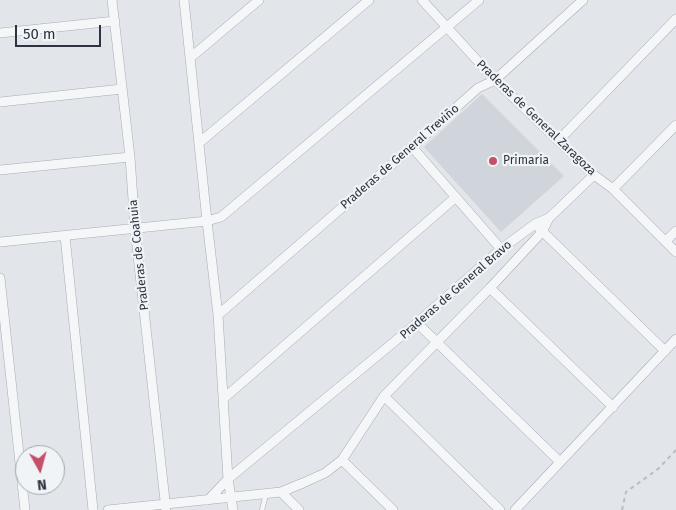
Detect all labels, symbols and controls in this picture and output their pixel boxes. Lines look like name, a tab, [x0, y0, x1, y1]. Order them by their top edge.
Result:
scale bar	[18, 15, 104, 47]
text: 50 m	[23, 25, 56, 43]
street label: Praderas de General Zaragoza	[473, 57, 599, 179]
street label: Praderas de General Treviño	[338, 102, 462, 212]
place label: Primaria	[503, 154, 549, 168]
marker: Primaria	[487, 155, 499, 167]
street label: Praderas de Coahuia	[126, 199, 152, 311]
street label: Praderas de General Bravo	[397, 238, 515, 342]
north arrow	[15, 445, 65, 495]
text: N	[36, 475, 47, 493]

